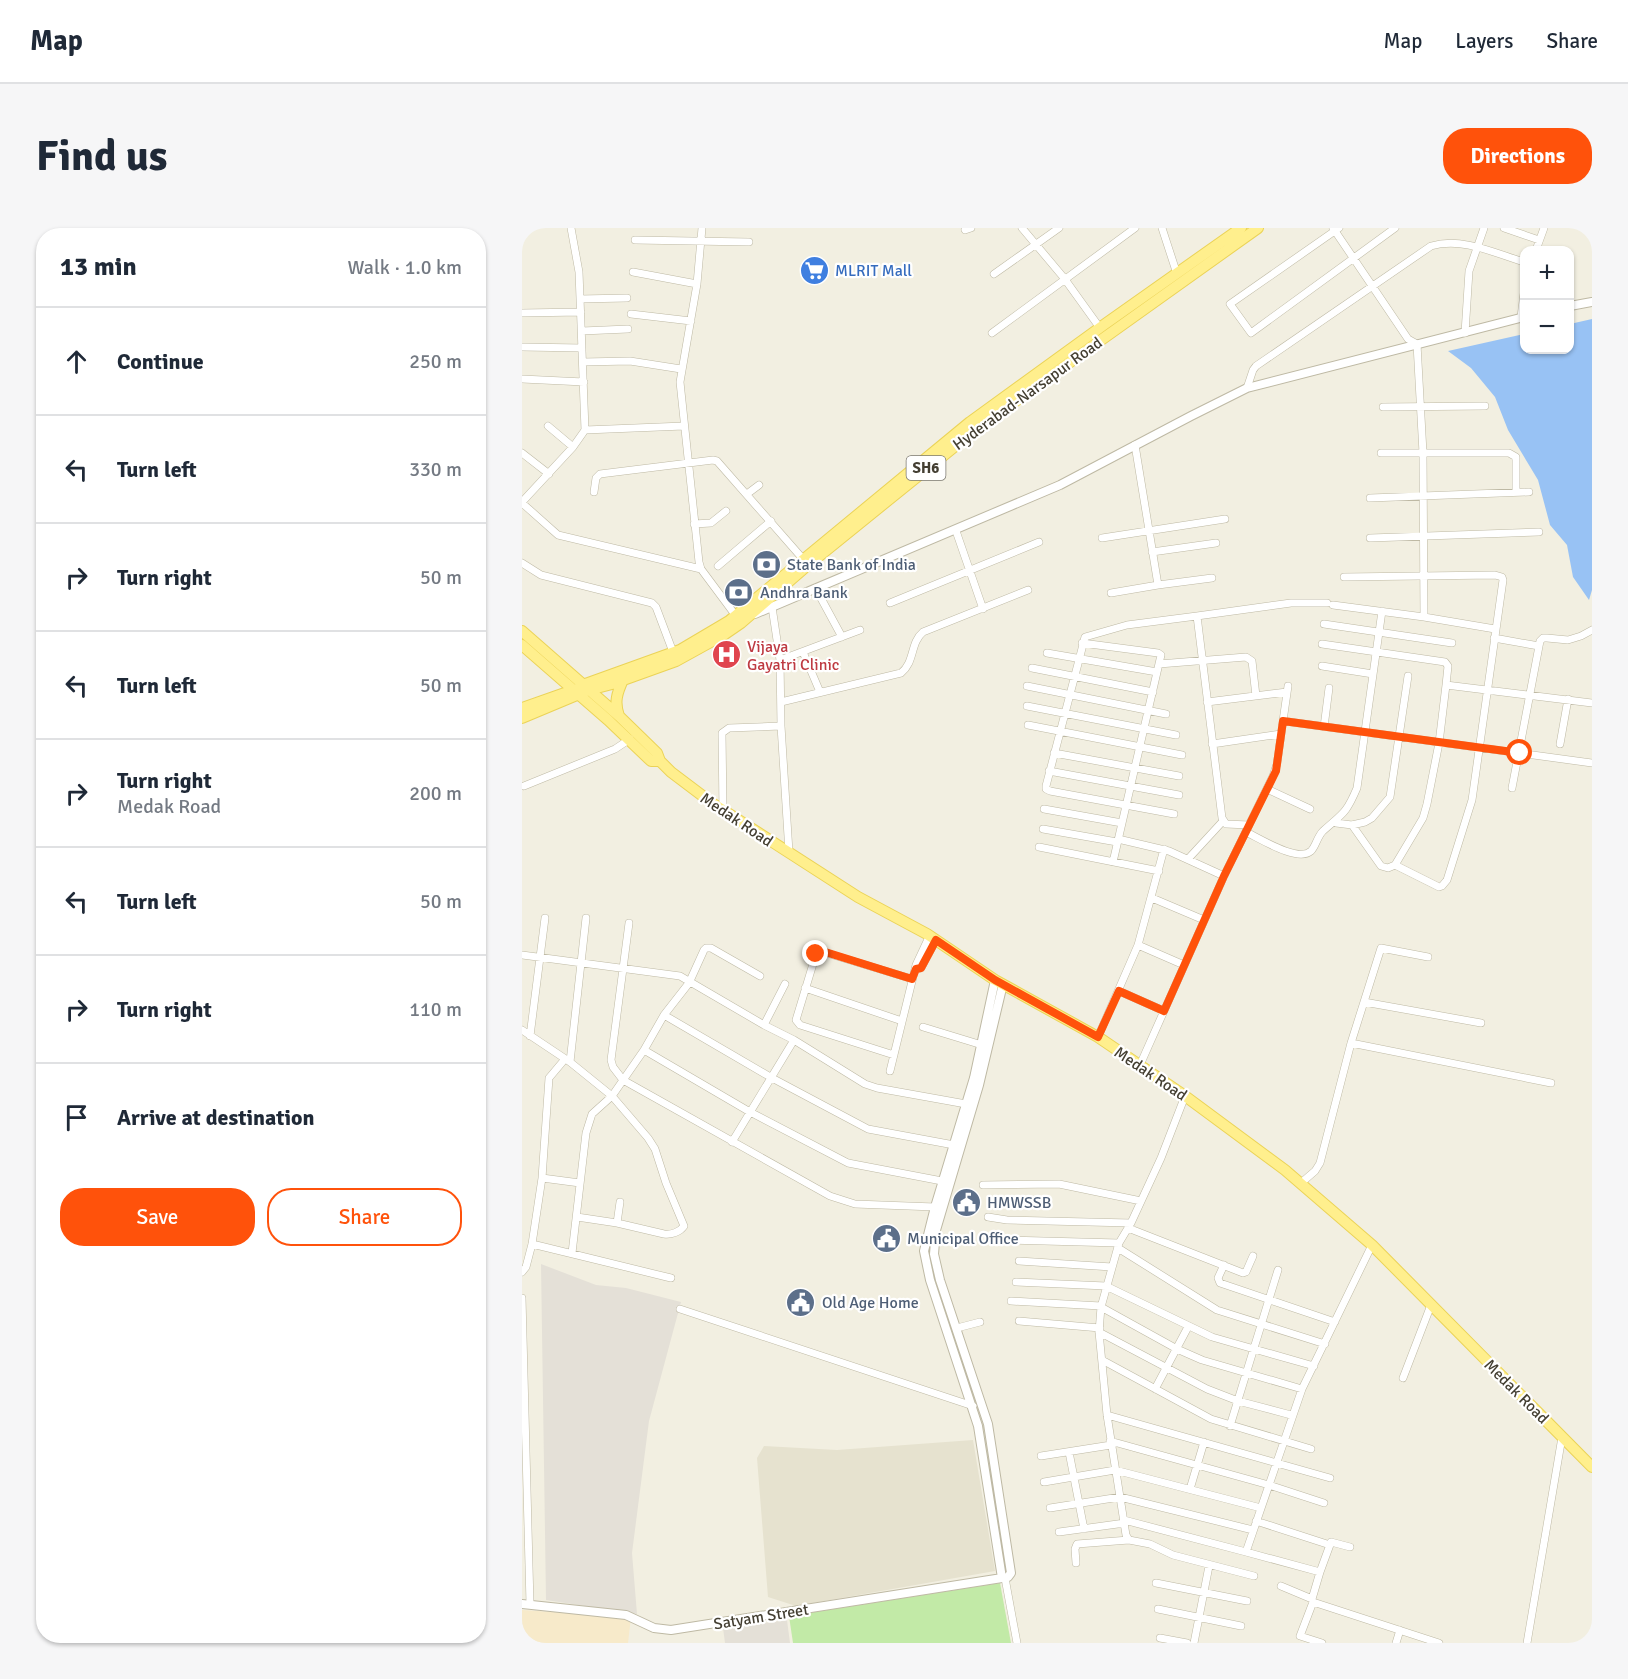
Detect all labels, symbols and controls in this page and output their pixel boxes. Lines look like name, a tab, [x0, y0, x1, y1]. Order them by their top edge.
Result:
text: Map	[30, 24, 83, 58]
text: Map	[1384, 28, 1422, 54]
text: Layers	[1455, 28, 1513, 54]
text: Share	[1546, 28, 1598, 54]
button: Directions	[1443, 128, 1592, 184]
text: Find us	[36, 131, 167, 182]
map controls	[1520, 246, 1574, 354]
button: +	[1520, 246, 1574, 300]
text: 13 min	[60, 251, 137, 283]
supermarket icon: MLRIT Mall	[798, 254, 830, 286]
text: Walk · 1.0 km	[348, 255, 462, 280]
place label: MLRIT Mall	[835, 261, 912, 281]
button: −	[1520, 300, 1574, 354]
street label: Hyderabad-Narsapur Road	[949, 333, 1106, 455]
icon: ahead	[60, 345, 93, 378]
text: Continue	[117, 348, 204, 375]
text: 250 m	[409, 349, 462, 374]
icon: left	[60, 453, 93, 486]
text: Turn left	[117, 456, 197, 483]
road number: SH6	[906, 456, 946, 480]
text: 330 m	[409, 457, 462, 482]
bank icon: State Bank of India	[750, 548, 782, 580]
place label: State Bank of India	[787, 555, 916, 575]
icon: right	[60, 561, 93, 594]
text: Turn right	[117, 564, 212, 591]
text: 50 m	[420, 565, 462, 590]
bank icon: Andhra Bank	[723, 576, 755, 608]
place label: Andhra Bank	[760, 583, 848, 603]
place label: Vijaya Gayatri Clinic	[747, 637, 839, 675]
hospital icon: Vijaya Gayatri Clinic	[710, 639, 742, 671]
icon: left	[60, 669, 93, 702]
text: Turn left	[117, 672, 197, 699]
text: 50 m	[420, 673, 462, 698]
route start	[1506, 739, 1532, 765]
text: Turn right	[117, 767, 212, 794]
icon: right	[60, 777, 93, 810]
text: 200 m	[409, 781, 462, 806]
street label: Medak Road	[696, 788, 777, 851]
text: Medak Road	[117, 794, 221, 819]
icon: left	[60, 885, 93, 918]
text: Turn left	[117, 888, 197, 915]
text: 50 m	[420, 889, 462, 914]
route end	[802, 940, 828, 966]
icon: right	[60, 993, 93, 1026]
text: Turn right	[117, 996, 212, 1023]
text: 110 m	[409, 997, 462, 1022]
street label: Medak Road	[1110, 1042, 1191, 1105]
icon: arrive	[60, 1101, 93, 1134]
text: Arrive at destination	[117, 1104, 314, 1131]
public building icon: HMWSSB	[950, 1186, 982, 1218]
button: Save	[60, 1188, 255, 1246]
button: Share	[267, 1188, 462, 1246]
place label: HMWSSB	[987, 1193, 1051, 1213]
public building icon: Municipal Office	[870, 1222, 902, 1254]
place label: Municipal Office	[907, 1229, 1019, 1249]
public building icon: Old Age Home	[785, 1286, 817, 1318]
place label: Old Age Home	[822, 1293, 919, 1313]
street label: Medak Road	[1480, 1355, 1553, 1428]
street label: Satyam Street	[712, 1600, 810, 1634]

